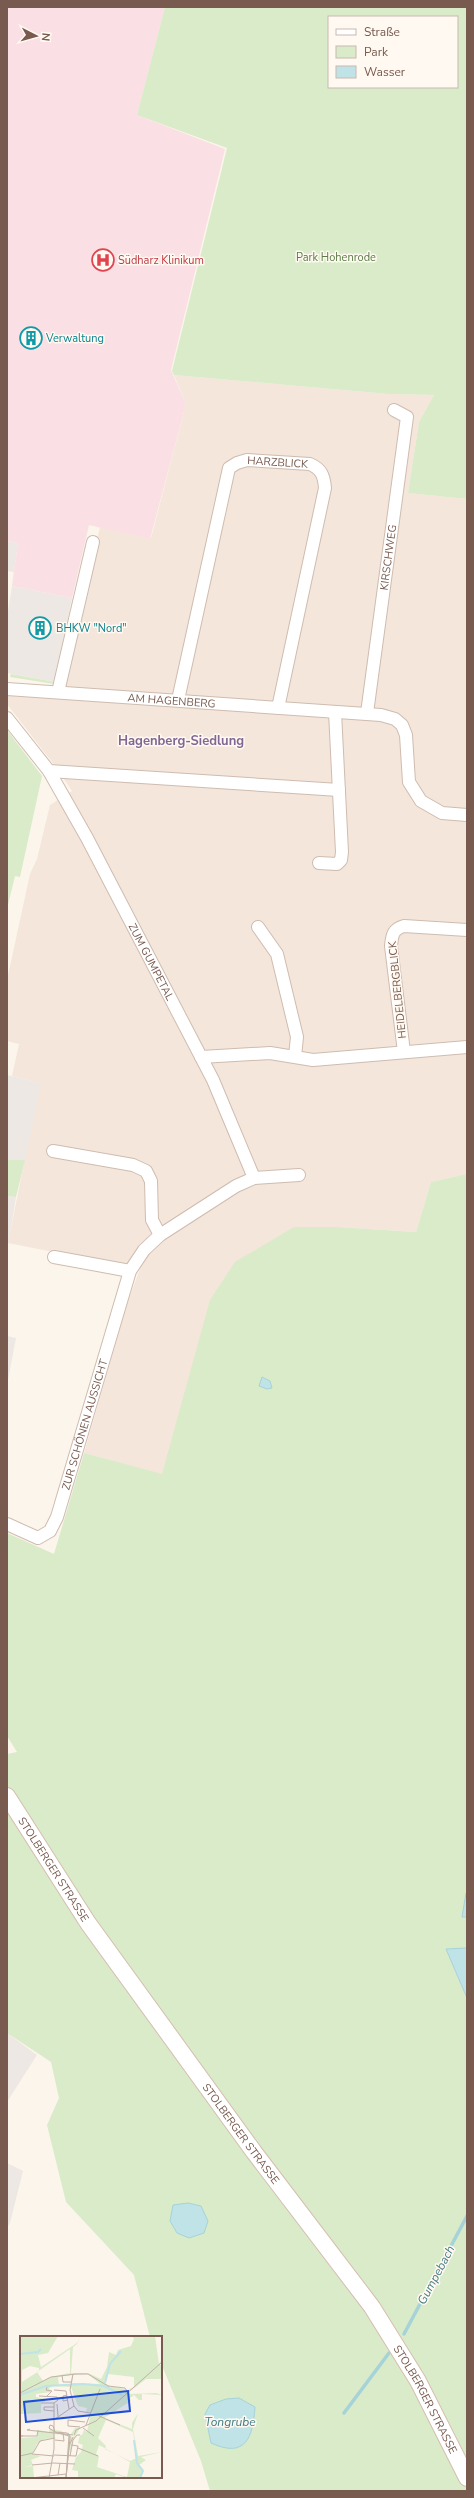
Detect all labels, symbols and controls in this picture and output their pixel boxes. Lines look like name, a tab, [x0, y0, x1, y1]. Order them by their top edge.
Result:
north arrow	[16, 16, 56, 56]
legend	[328, 16, 458, 88]
text: Straße	[364, 24, 400, 40]
text: N	[38, 32, 53, 42]
text: Park	[364, 44, 389, 60]
text: Wasser	[364, 64, 406, 80]
hospital icon: Südharz Klinikum	[90, 247, 116, 273]
park label: Park Hohenrode	[296, 250, 376, 265]
place label: Südharz Klinikum	[118, 253, 204, 268]
building icon: Verwaltung	[18, 325, 44, 351]
place label: Verwaltung	[45, 331, 104, 346]
street label: HARZBLICK	[247, 453, 309, 472]
street label: KIRSCHWEG	[377, 524, 400, 591]
building icon: BHKW "Nord"	[27, 615, 53, 641]
place label: BHKW "Nord"	[56, 621, 127, 636]
street label: AM HAGENBERG	[127, 690, 216, 711]
district label: Hagenberg-Siedlung	[118, 732, 244, 750]
street label: ZUM GUMPETAL	[125, 921, 177, 1003]
street label: HEIDELBERGBLICK	[385, 939, 410, 1039]
street label: ZUR SCHÖNEN AUSSICHT	[58, 1357, 112, 1492]
street label: STOLBERGER STRASSE	[14, 1814, 92, 1925]
street label: STOLBERGER STRASSE	[199, 2081, 283, 2187]
water label: Gumpebach	[414, 2242, 458, 2307]
inset map	[20, 2336, 162, 2478]
street label: STOLBERGER STRASSE	[390, 2342, 460, 2456]
water label: Tongrube	[204, 2414, 256, 2430]

